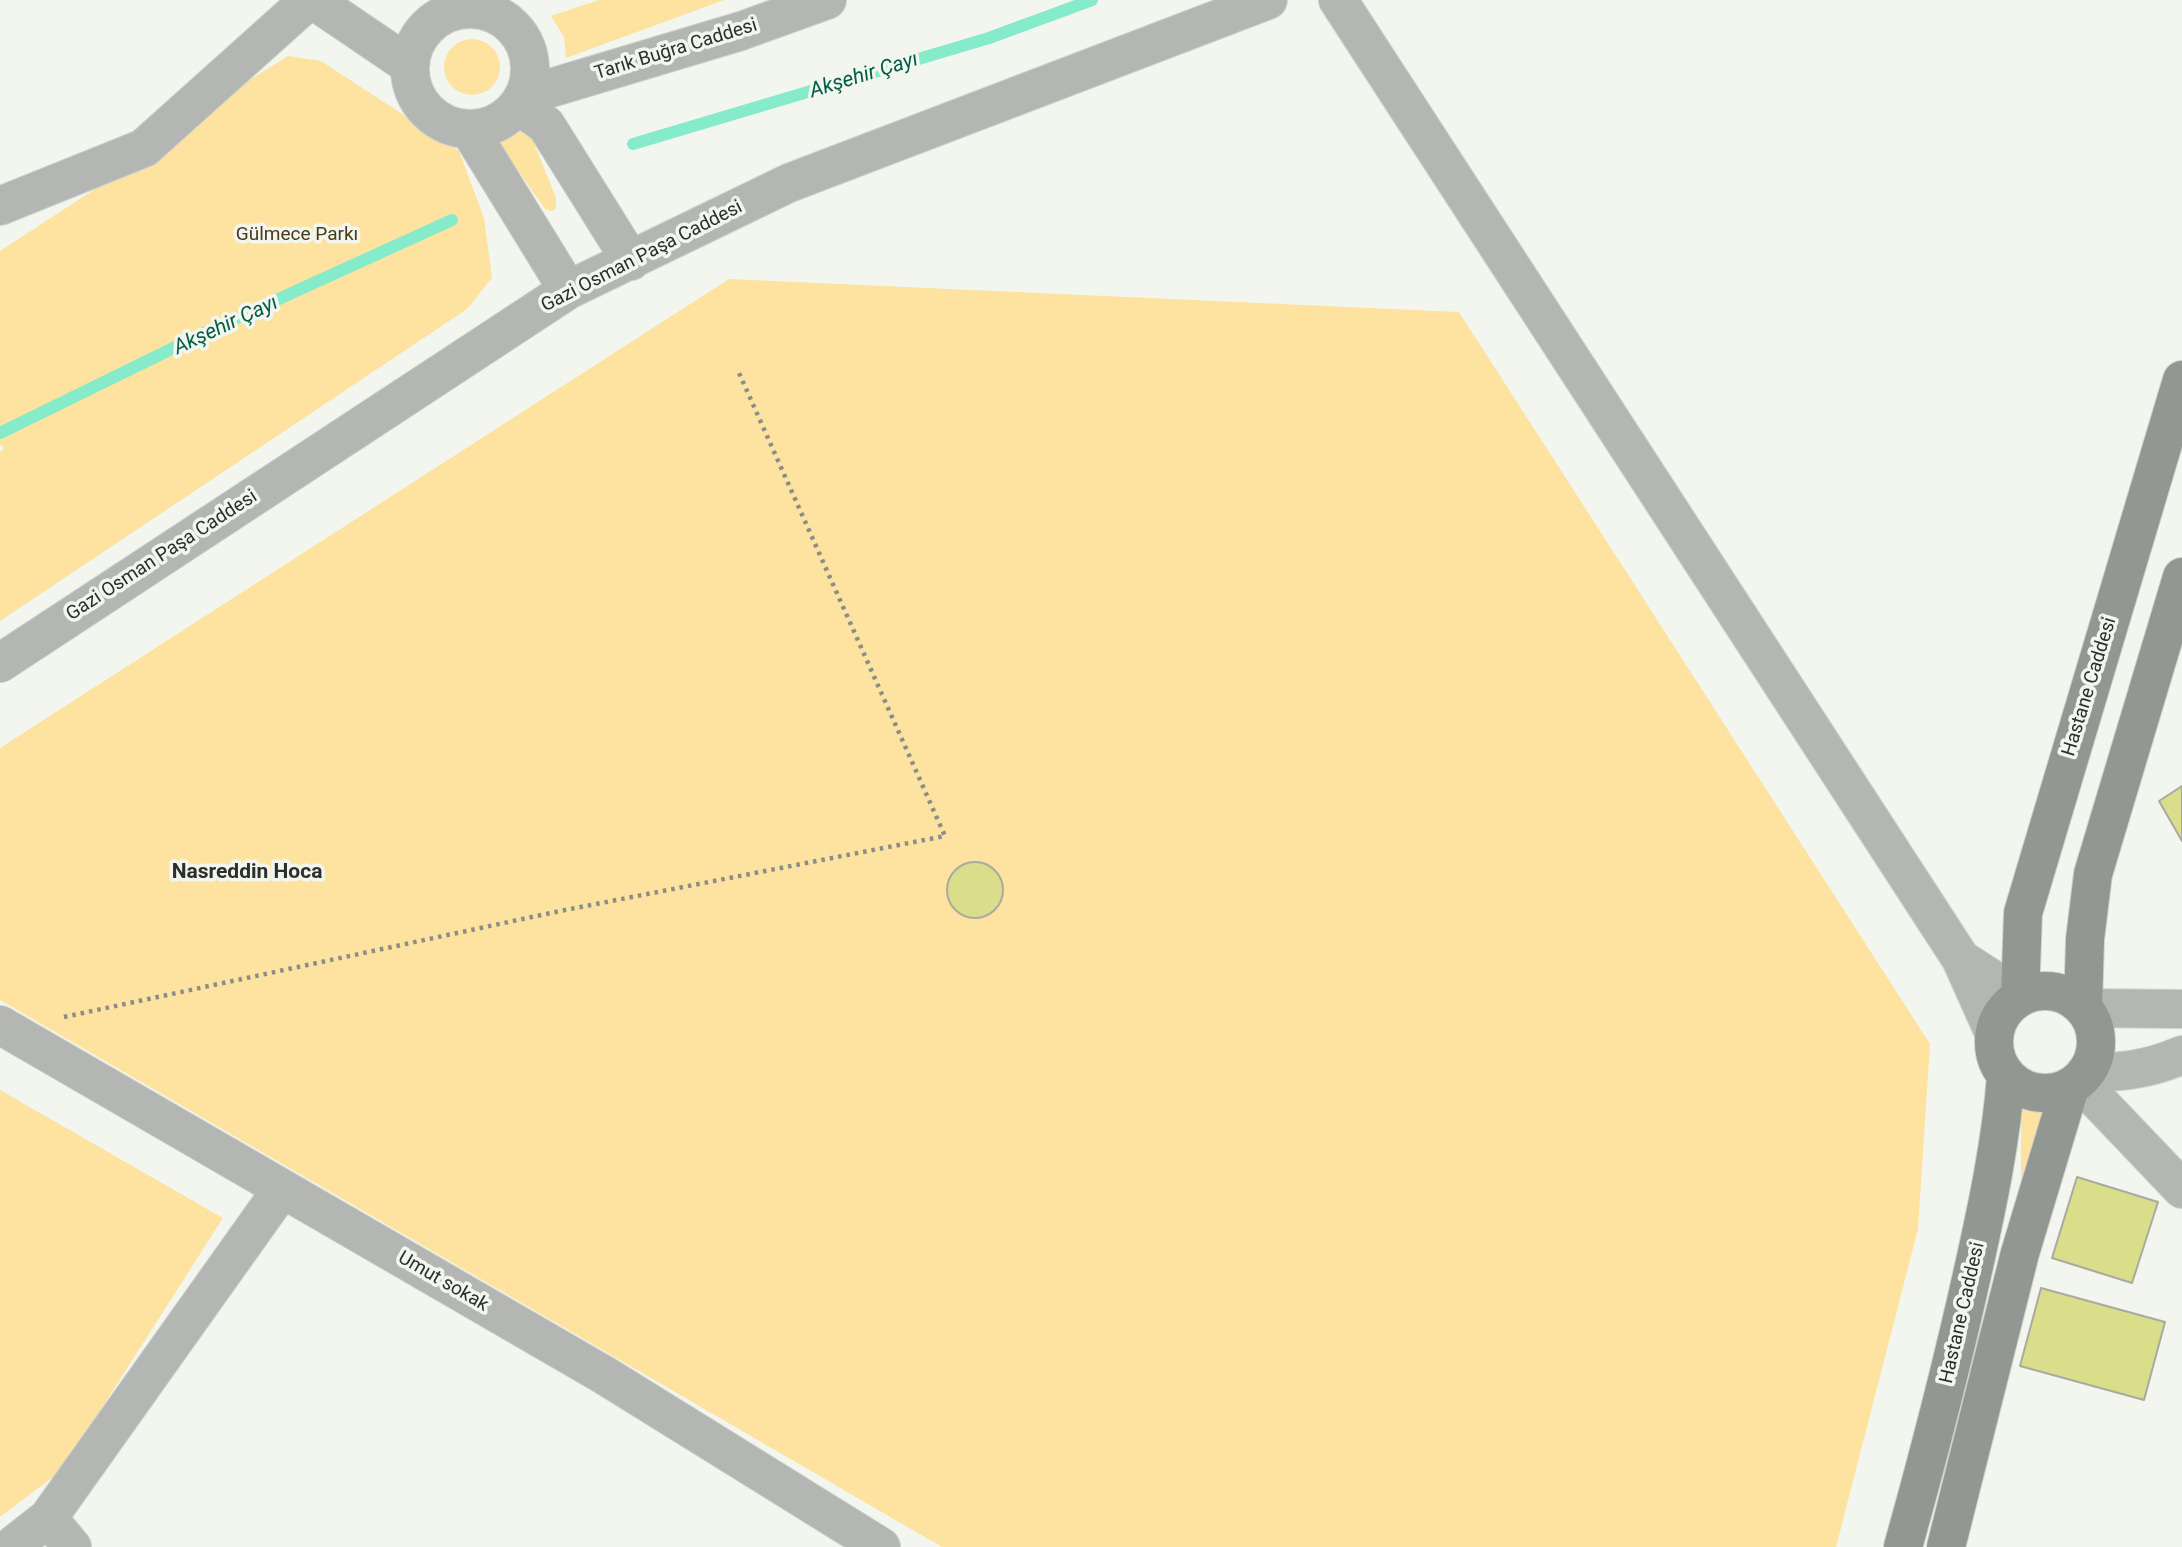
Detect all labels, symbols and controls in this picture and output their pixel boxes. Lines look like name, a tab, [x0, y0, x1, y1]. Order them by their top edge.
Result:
street label: Tarık Buğra Caddesi	[592, 14, 760, 86]
water label: Akşehir Çayı	[807, 48, 921, 104]
street label: Gazi Osman Paşa Caddesi	[538, 196, 746, 318]
park label: Gülmece Parkı	[236, 224, 358, 246]
water label: Akşehir Çayı	[170, 291, 282, 361]
street label: Gazi Osman Paşa Caddesi	[62, 486, 262, 626]
street label: Hastane Caddesi	[2058, 615, 2122, 759]
district label: Nasreddin Hoca	[172, 860, 322, 886]
street label: Hastane Caddesi	[1936, 1240, 1990, 1386]
street label: Umut sokak	[394, 1247, 492, 1317]

